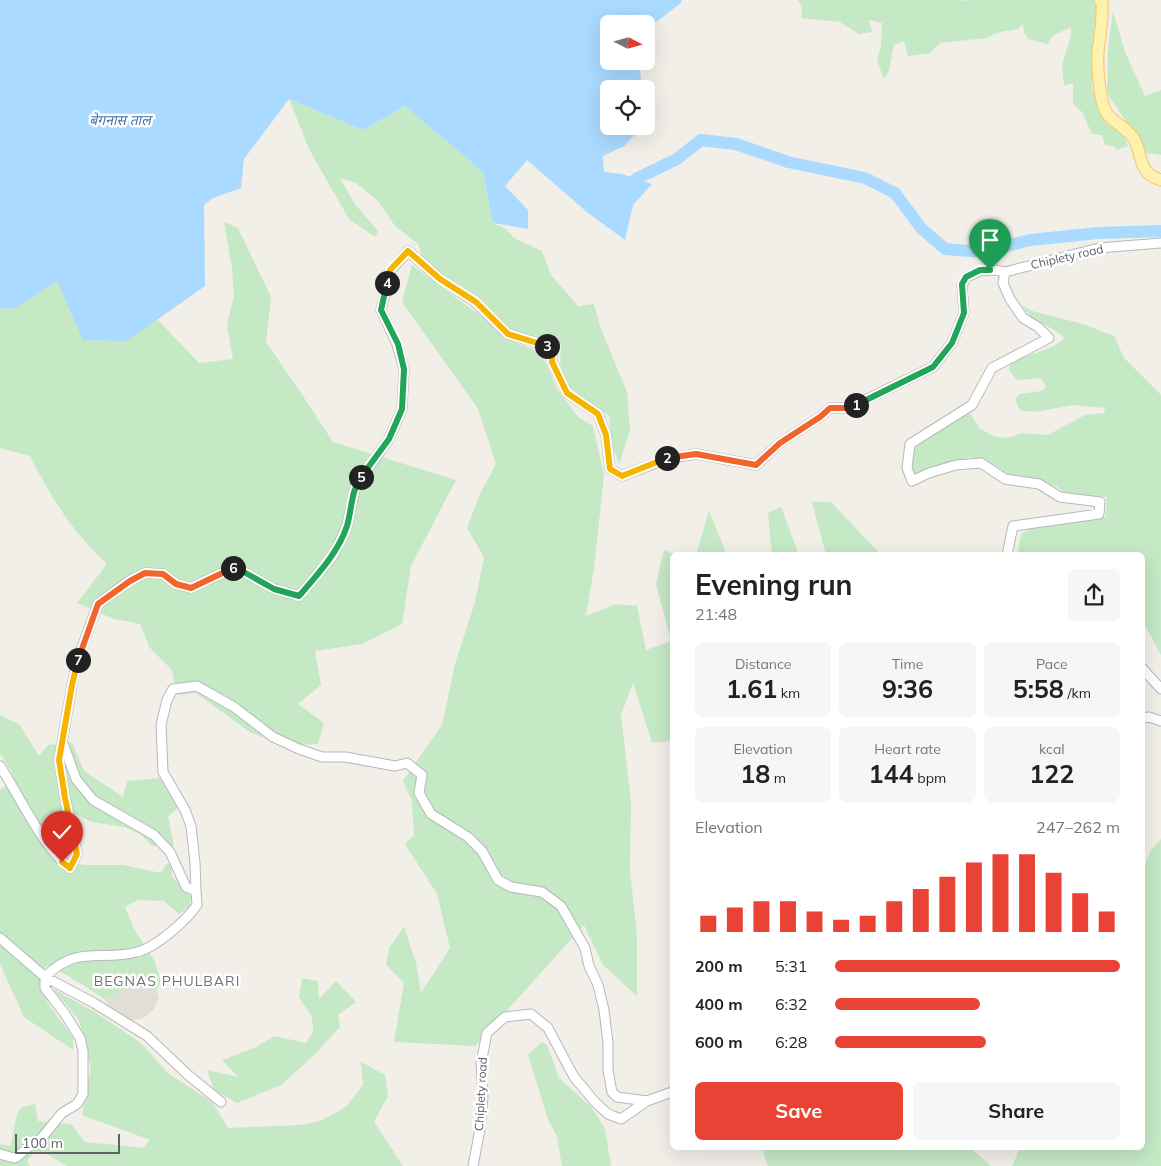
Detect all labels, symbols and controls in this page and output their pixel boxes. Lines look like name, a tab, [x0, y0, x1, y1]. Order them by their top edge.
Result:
north arrow	[600, 15, 655, 70]
map controls	[600, 15, 655, 135]
button: locate	[600, 80, 655, 135]
water label: बेगनास ताल	[89, 111, 153, 129]
pin	[969, 219, 1011, 270]
icon: arrive	[976, 226, 1004, 254]
street label: Chiplety road	[1029, 241, 1105, 272]
pin: 4	[374, 270, 400, 296]
text: 4	[383, 274, 392, 292]
pin: 3	[534, 334, 560, 358]
text: 3	[543, 337, 552, 355]
pin: 1	[844, 392, 868, 418]
text: 1	[852, 396, 861, 414]
pin: 2	[654, 446, 680, 470]
text: 2	[663, 449, 672, 467]
pin: 5	[348, 464, 374, 490]
text: 5	[357, 468, 366, 486]
pin: 6	[220, 556, 246, 580]
text: 6	[229, 559, 238, 577]
text: Evening run	[695, 567, 852, 602]
button: share	[1068, 569, 1120, 621]
text: 21:48	[695, 604, 737, 624]
pin: 7	[66, 648, 90, 672]
text: 7	[74, 651, 83, 669]
text: Distance	[735, 655, 791, 673]
text: Time	[892, 655, 923, 673]
text: Pace	[1036, 655, 1068, 673]
text: 1.61	[726, 673, 777, 704]
text: 9:36	[882, 673, 933, 704]
text: 5:58	[1013, 673, 1064, 704]
text: km	[777, 684, 800, 702]
text: /km	[1064, 684, 1091, 702]
text: Elevation	[734, 740, 793, 758]
text: Heart rate	[874, 740, 941, 758]
text: kcal	[1039, 740, 1065, 758]
text: 18	[740, 758, 770, 789]
text: 144	[869, 758, 914, 789]
text: 122	[1029, 758, 1074, 789]
text: m	[770, 769, 786, 787]
text: bpm	[914, 769, 946, 787]
pin	[41, 811, 83, 862]
text: Elevation	[695, 817, 763, 837]
text: 247–262 m	[1036, 817, 1120, 837]
icon: check	[48, 818, 76, 846]
text: 200 m	[695, 956, 743, 976]
text: 5:31	[775, 956, 807, 976]
district label: BEGNAS PHULBARI	[94, 972, 240, 990]
text: 400 m	[695, 994, 743, 1014]
text: 6:32	[775, 994, 807, 1014]
text: 600 m	[695, 1032, 743, 1052]
text: 6:28	[775, 1032, 807, 1052]
street label: Chiplety road	[471, 1057, 490, 1131]
button: Save	[695, 1082, 903, 1140]
button: Share	[913, 1082, 1120, 1140]
scale bar	[15, 1131, 120, 1154]
text: 100 m	[22, 1134, 63, 1152]

